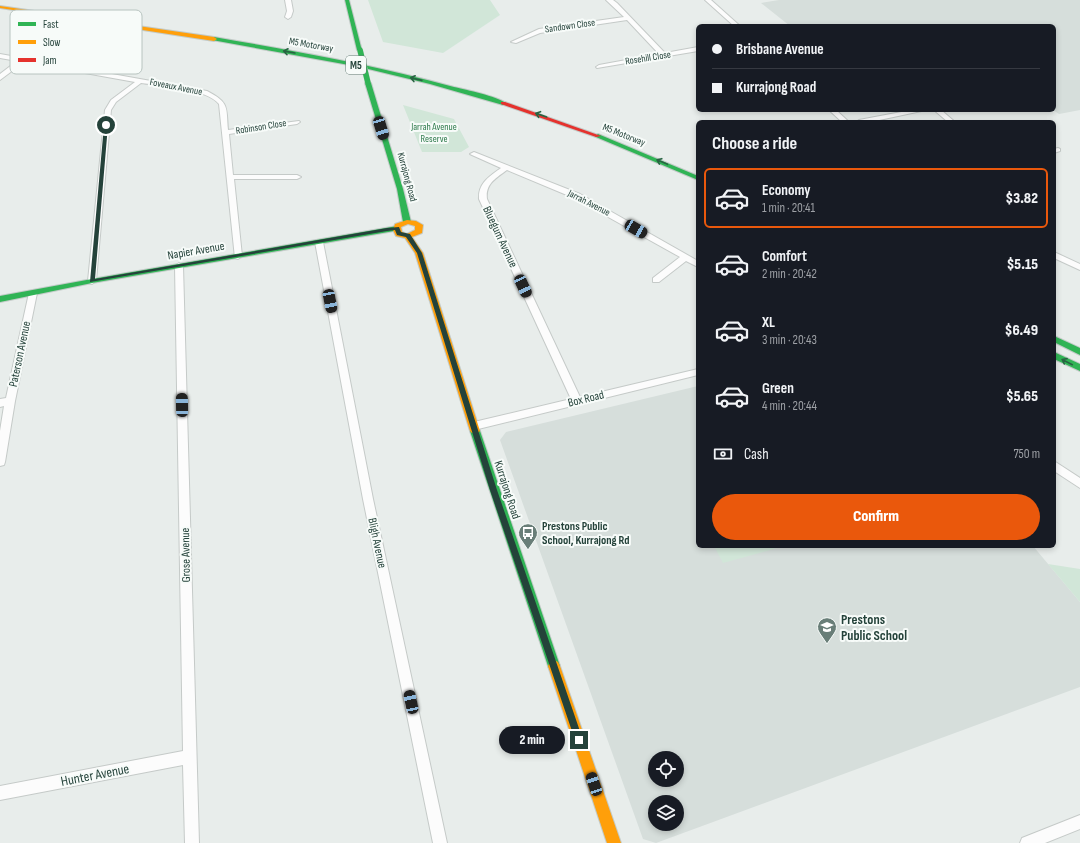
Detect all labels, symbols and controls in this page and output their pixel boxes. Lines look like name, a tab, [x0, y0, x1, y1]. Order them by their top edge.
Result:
legend	[10, 10, 142, 74]
street label: Sandown Close	[544, 17, 596, 35]
text: Fast	[43, 18, 59, 31]
street label: M5 Motorway	[288, 35, 334, 55]
text: Slow	[43, 36, 60, 49]
text: Brisbane Avenue	[736, 40, 824, 59]
one-way arrow	[283, 48, 296, 56]
street label: Rosehill Close	[624, 48, 672, 68]
text: Jam	[42, 54, 57, 67]
road number: M5	[346, 56, 366, 74]
one-way arrow	[410, 74, 423, 82]
street label: Foveaux Avenue	[149, 76, 203, 98]
text: Kurrajong Road	[736, 78, 816, 97]
one-way arrow	[535, 111, 547, 119]
car	[372, 115, 390, 141]
route start	[97, 116, 115, 134]
street label: Robinson Close	[235, 117, 287, 137]
park label: Jarrah Avenue Reserve	[410, 121, 457, 145]
street label: M5 Motorway	[601, 121, 647, 149]
text: Choose a ride	[712, 133, 797, 154]
street label: Kurrajong Road	[395, 151, 419, 203]
one-way arrow	[657, 158, 669, 166]
icon: car	[714, 180, 750, 216]
text: Economy	[762, 181, 811, 200]
street label: Jarrah Avenue	[565, 187, 612, 219]
text: $3.82	[1006, 189, 1038, 208]
text: 1 min · 20:41	[762, 200, 815, 216]
street label: Bluegum Avenue	[479, 204, 521, 270]
car	[623, 218, 649, 240]
street label: Napier Avenue	[166, 239, 226, 263]
icon: car	[714, 246, 750, 282]
text: Comfort	[762, 247, 807, 266]
text: $5.15	[1007, 255, 1038, 274]
text: 2 min · 20:42	[762, 266, 817, 282]
car	[512, 273, 534, 299]
car	[322, 288, 338, 314]
icon: car	[714, 312, 750, 348]
text: XL	[762, 313, 775, 332]
street label: Paterson Avenue	[6, 320, 34, 388]
text: $6.49	[1005, 321, 1038, 340]
text: 3 min · 20:43	[762, 332, 817, 348]
one-way arrow	[1061, 358, 1073, 365]
icon: car	[714, 378, 750, 414]
text: Green	[762, 379, 794, 398]
street label: Box Road	[566, 387, 606, 411]
text: $5.65	[1006, 387, 1038, 406]
car	[176, 393, 188, 417]
text: 4 min · 20:44	[762, 398, 817, 414]
icon: cash	[712, 443, 734, 465]
text: Cash	[744, 445, 769, 464]
text: 750 m	[1013, 446, 1040, 462]
street label: Kurrajong Road	[491, 459, 523, 521]
button: Confirm	[712, 494, 1040, 540]
street label: Bligh Avenue	[364, 516, 390, 570]
place label: Prestons Public School, Kurrajong Rd	[542, 519, 629, 548]
bus stop icon: Prestons Public School, Kurrajong Rd	[517, 522, 539, 550]
street label: Grose Avenue	[178, 527, 194, 582]
place label: Prestons Public School	[841, 611, 907, 644]
school or university icon: Prestons Public School	[816, 616, 838, 644]
car	[403, 689, 419, 715]
callout: 2 min	[499, 726, 565, 754]
route end	[570, 731, 588, 749]
text: 2 min	[519, 732, 545, 748]
map controls	[648, 751, 684, 831]
button: locate	[648, 751, 684, 787]
street label: Hunter Avenue	[59, 760, 131, 790]
car	[584, 771, 604, 797]
button: layers	[648, 795, 684, 831]

